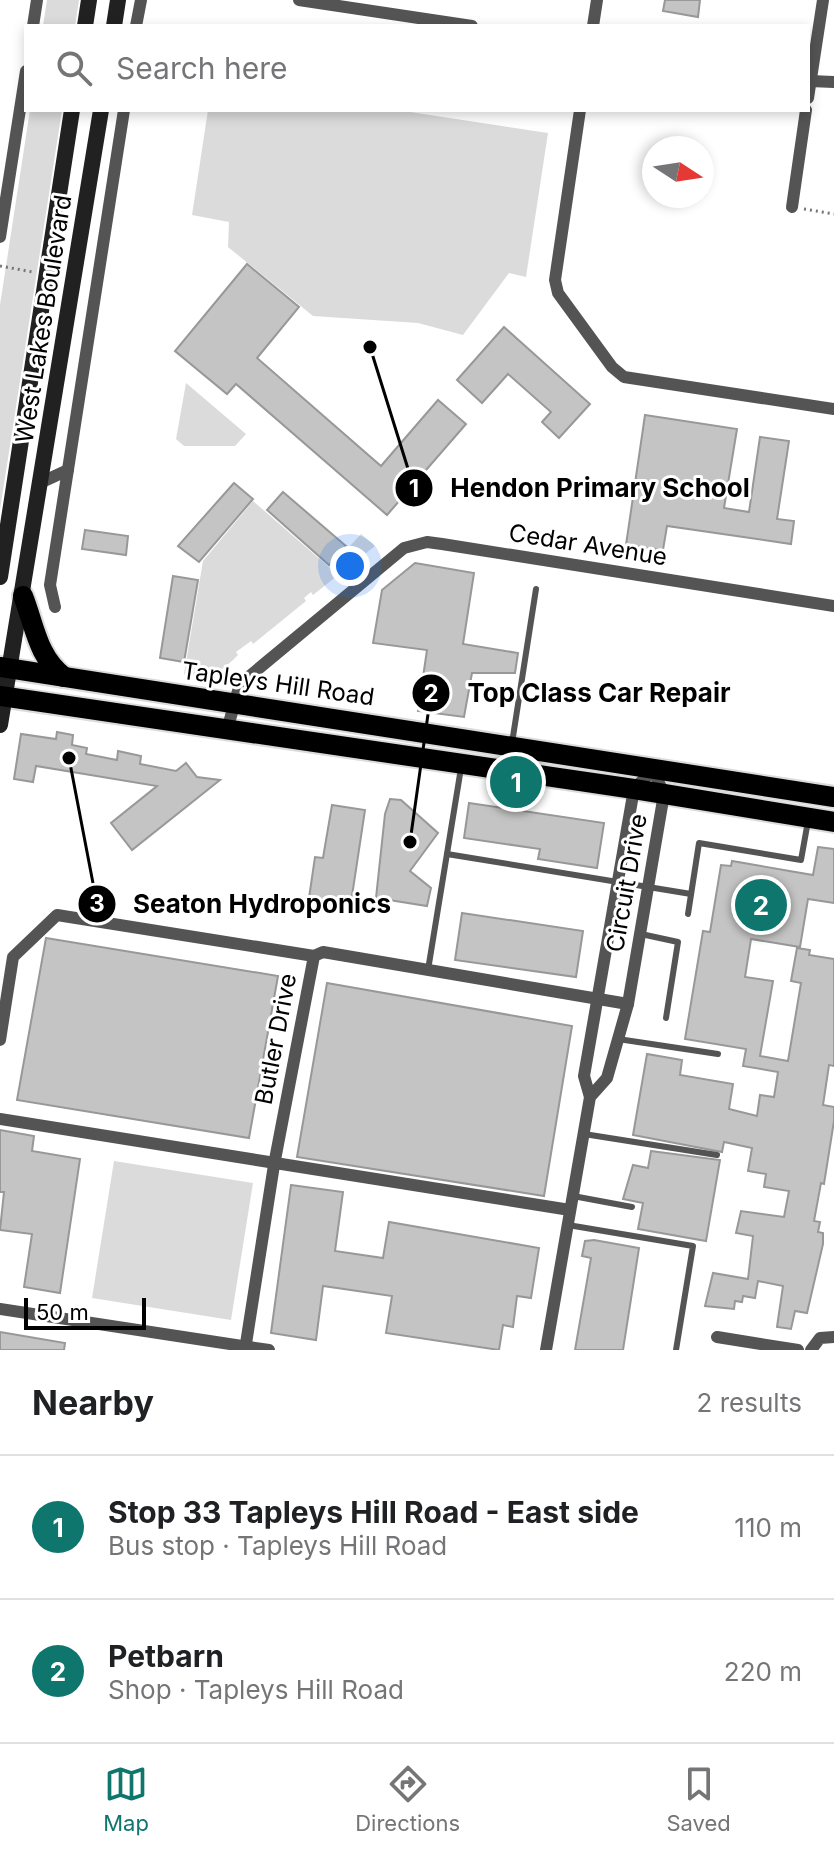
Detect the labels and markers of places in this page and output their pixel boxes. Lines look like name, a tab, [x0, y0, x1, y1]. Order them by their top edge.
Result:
callout: Hendon Primary School	[394, 463, 765, 513]
callout: Top Class Car Repair	[411, 668, 746, 718]
pin: 1	[490, 752, 542, 812]
pin: 2	[735, 875, 787, 935]
callout: Seaton Hydroponics	[77, 879, 407, 929]

